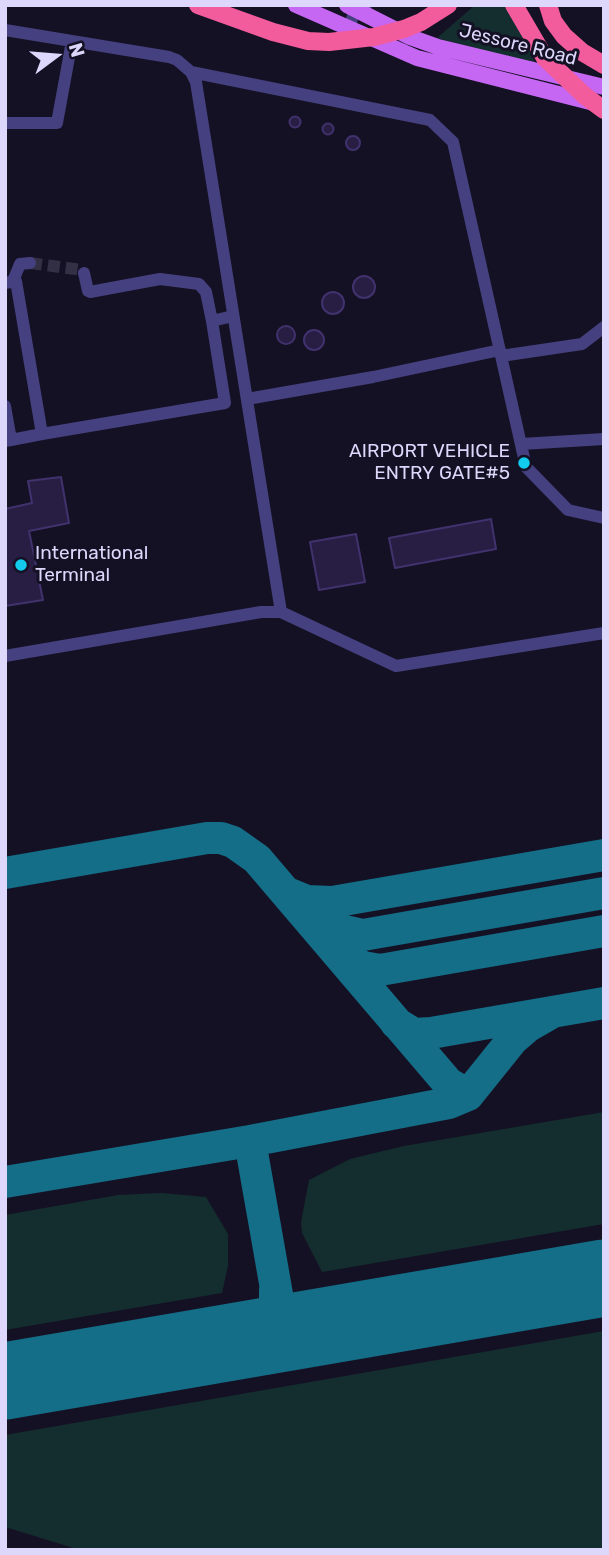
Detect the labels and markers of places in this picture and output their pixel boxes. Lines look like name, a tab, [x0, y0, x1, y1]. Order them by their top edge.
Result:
place label: AIRPORT VEHICLE ENTRY GATE#5	[349, 441, 510, 485]
marker: AIRPORT VEHICLE ENTRY GATE#5	[516, 455, 532, 471]
place label: International Terminal	[35, 543, 148, 587]
marker: International Terminal	[13, 557, 29, 573]

